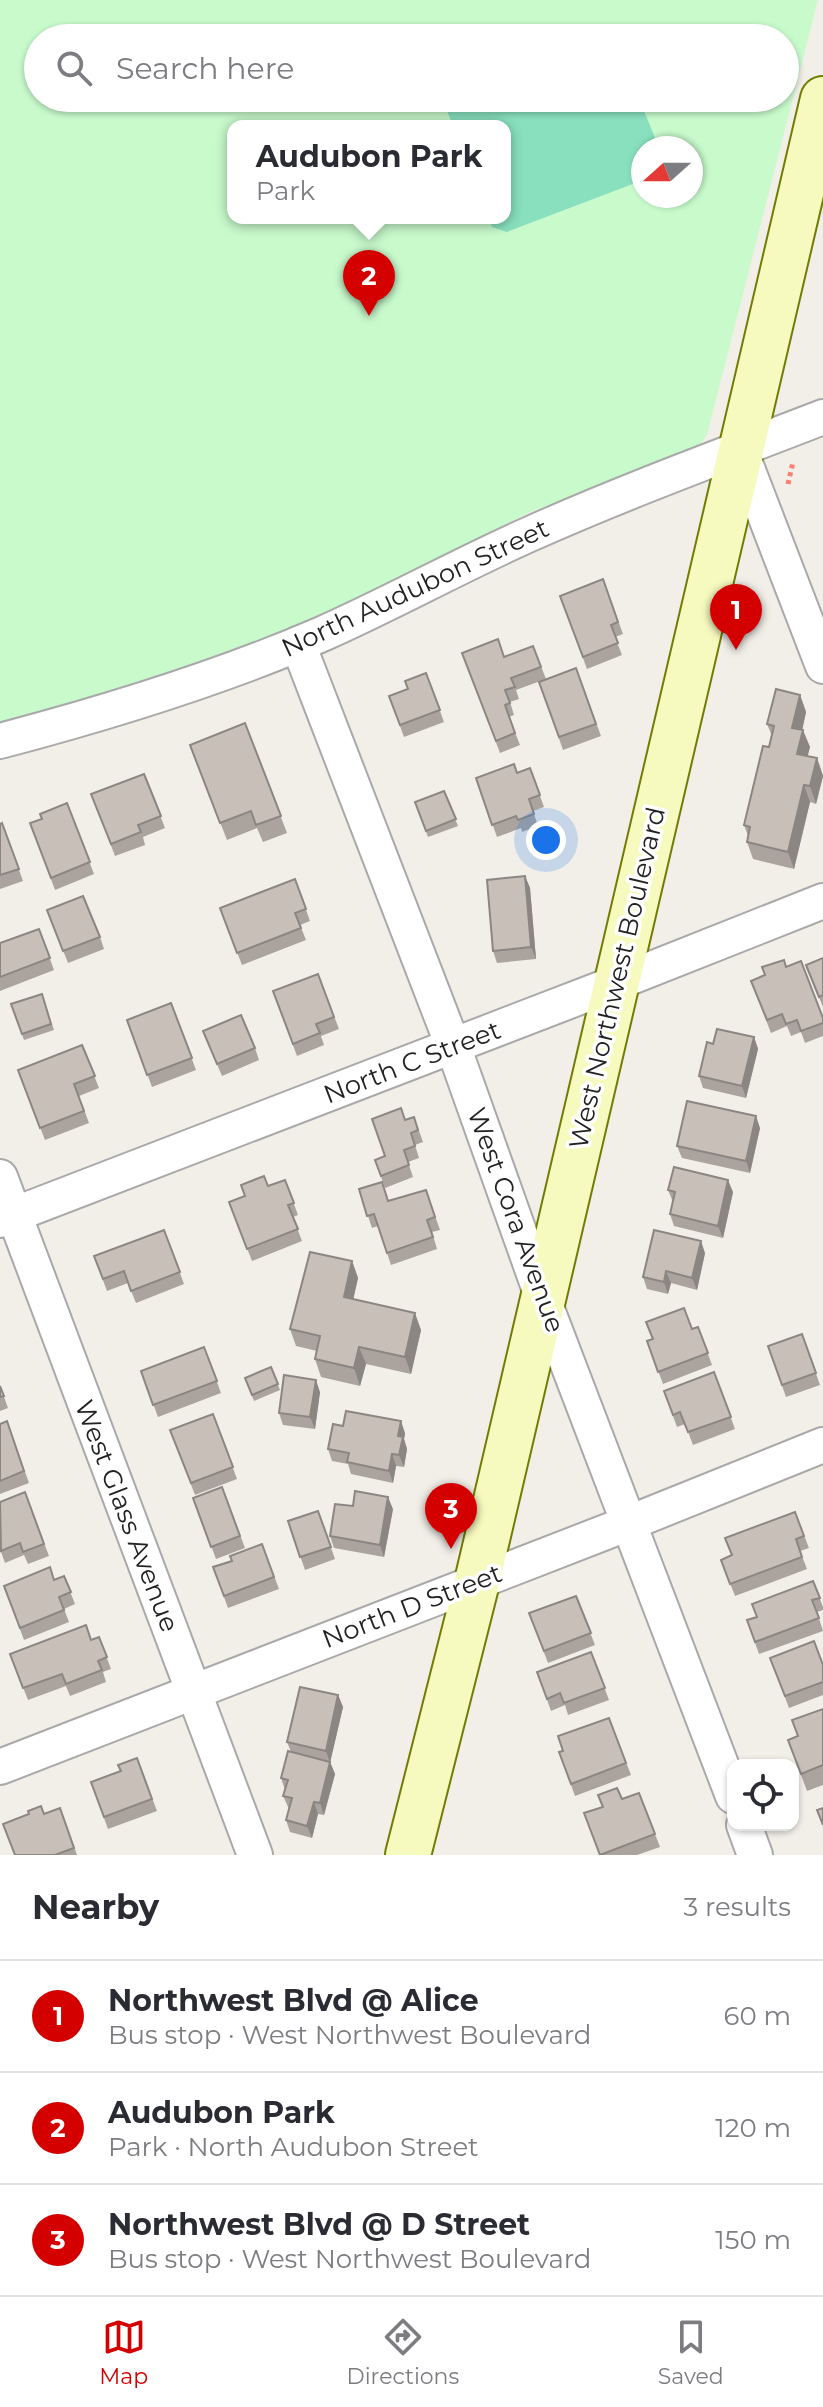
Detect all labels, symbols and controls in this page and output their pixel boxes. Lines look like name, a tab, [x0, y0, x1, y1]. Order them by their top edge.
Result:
search box	[24, 24, 799, 112]
icon: search	[52, 46, 96, 90]
text: Search here	[116, 50, 294, 87]
popup	[227, 120, 511, 224]
north arrow	[631, 136, 703, 208]
text: Audubon Park	[256, 138, 482, 175]
text: Park	[256, 175, 315, 207]
pin: 2	[343, 250, 395, 316]
street label: North Audubon Street	[276, 512, 554, 664]
pin: 1	[710, 584, 762, 650]
street label: West Northwest Boulevard	[562, 804, 672, 1152]
your location	[526, 820, 566, 860]
street label: North C Street	[319, 1014, 505, 1110]
street label: West Cora Avenue	[460, 1103, 572, 1337]
street label: West Glass Avenue	[68, 1395, 186, 1637]
pin: 3	[425, 1483, 477, 1549]
street label: North D Street	[318, 1557, 506, 1655]
map controls	[727, 1759, 799, 1831]
button: locate	[727, 1759, 799, 1831]
text: Nearby	[32, 1886, 159, 1928]
text: 3 results	[684, 1891, 791, 1923]
text: Northwest Blvd @ Alice	[108, 1982, 479, 2019]
text: 1	[53, 2000, 63, 2032]
text: 60 m	[724, 2000, 791, 2032]
text: Bus stop · West Northwest Boulevard	[108, 2019, 591, 2051]
text: Audubon Park	[108, 2094, 335, 2131]
text: 2	[50, 2112, 66, 2144]
text: 120 m	[715, 2112, 791, 2144]
text: Park · North Audubon Street	[108, 2131, 479, 2163]
text: Northwest Blvd @ D Street	[108, 2206, 530, 2243]
text: 3	[50, 2224, 66, 2256]
text: 150 m	[715, 2224, 791, 2256]
text: Bus stop · West Northwest Boulevard	[108, 2243, 591, 2275]
tab: Map	[99, 2315, 148, 2390]
tab: Directions	[347, 2315, 459, 2390]
tab: Saved	[658, 2315, 724, 2390]

